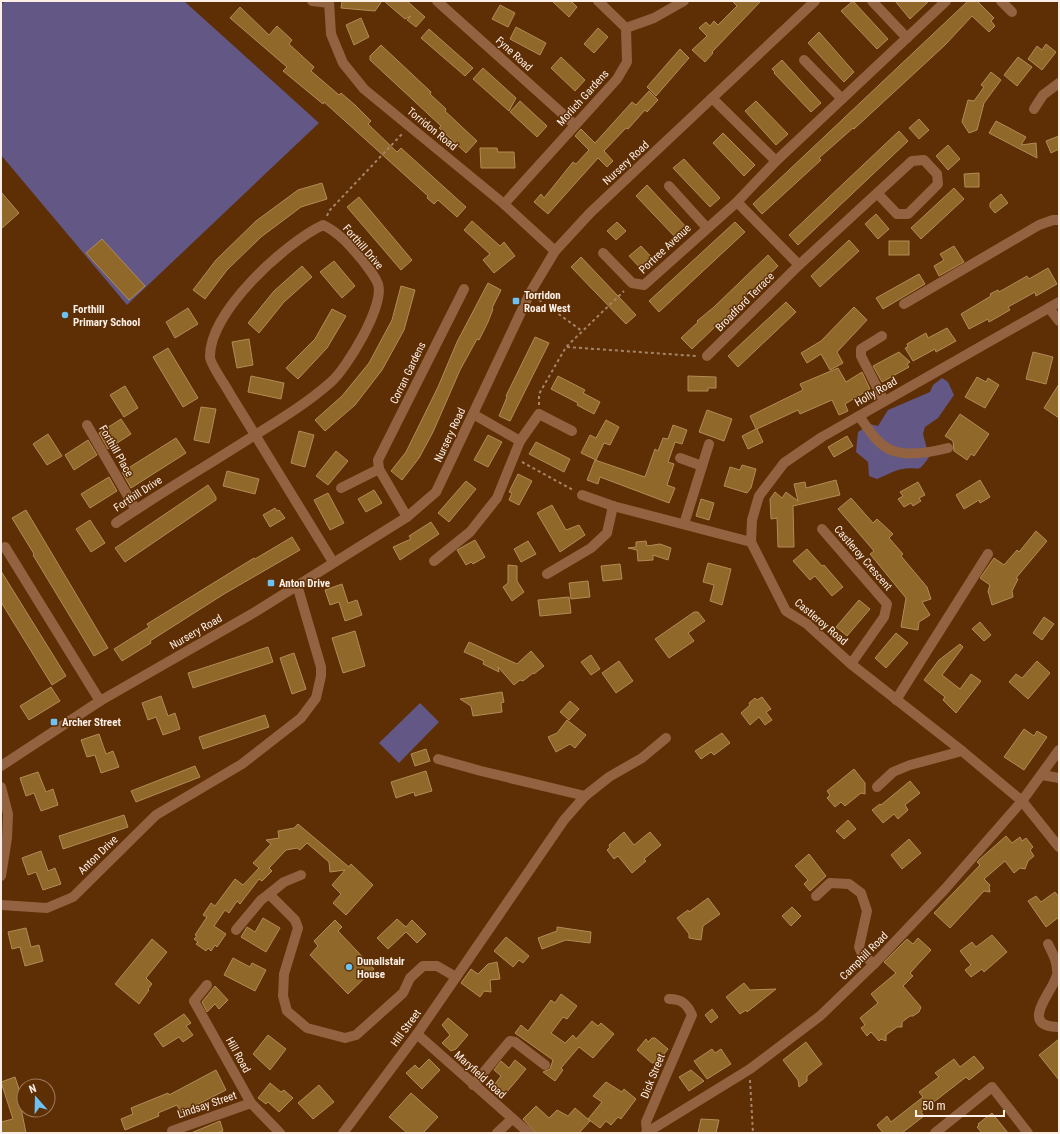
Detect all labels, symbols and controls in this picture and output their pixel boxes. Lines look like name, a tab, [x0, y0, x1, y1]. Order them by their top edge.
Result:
street label: Fyne Road	[493, 34, 535, 74]
street label: Morlich Gardens	[554, 67, 612, 129]
street label: Torridon Road	[404, 105, 460, 153]
street label: Nursery Road	[600, 138, 652, 188]
street label: Forthill Drive	[340, 222, 386, 272]
street label: Portree Avenue	[636, 222, 694, 276]
street label: Broadford Terrace	[713, 270, 777, 334]
place label: Torridon Road West	[524, 289, 571, 315]
marker: Torridon Road West	[511, 296, 521, 306]
place label: Forthill Primary School	[73, 303, 141, 329]
marker: Forthill Primary School	[60, 310, 70, 320]
street label: Corran Gardens	[387, 340, 429, 406]
street label: Holly Road	[853, 375, 899, 409]
street label: Nursery Road	[432, 406, 468, 464]
street label: Forthill Place	[96, 423, 136, 479]
street label: Forthill Drive	[111, 474, 165, 514]
street label: Castleroy Crescent	[831, 523, 895, 593]
place label: Anton Drive	[279, 577, 330, 590]
marker: Anton Drive	[266, 578, 276, 588]
street label: Castleroy Road	[792, 596, 850, 648]
street label: Nursery Road	[167, 612, 225, 652]
place label: Archer Street	[62, 716, 121, 729]
marker: Archer Street	[49, 717, 59, 727]
street label: Anton Drive	[75, 833, 121, 877]
street label: Camphill Road	[837, 929, 891, 983]
place label: Dunalistair House	[357, 955, 405, 981]
marker: Dunalistair House	[344, 962, 354, 972]
street label: Hill Street	[388, 1007, 424, 1049]
street label: Hill Road	[223, 1035, 253, 1075]
street label: Maryfield Road	[452, 1049, 508, 1101]
street label: Dick Street	[638, 1052, 668, 1100]
north arrow	[16, 1078, 56, 1118]
text: N	[27, 1082, 38, 1096]
street label: Lindsay Street	[176, 1089, 238, 1121]
scale bar	[916, 1092, 1004, 1118]
text: 50 m	[922, 1099, 946, 1113]

